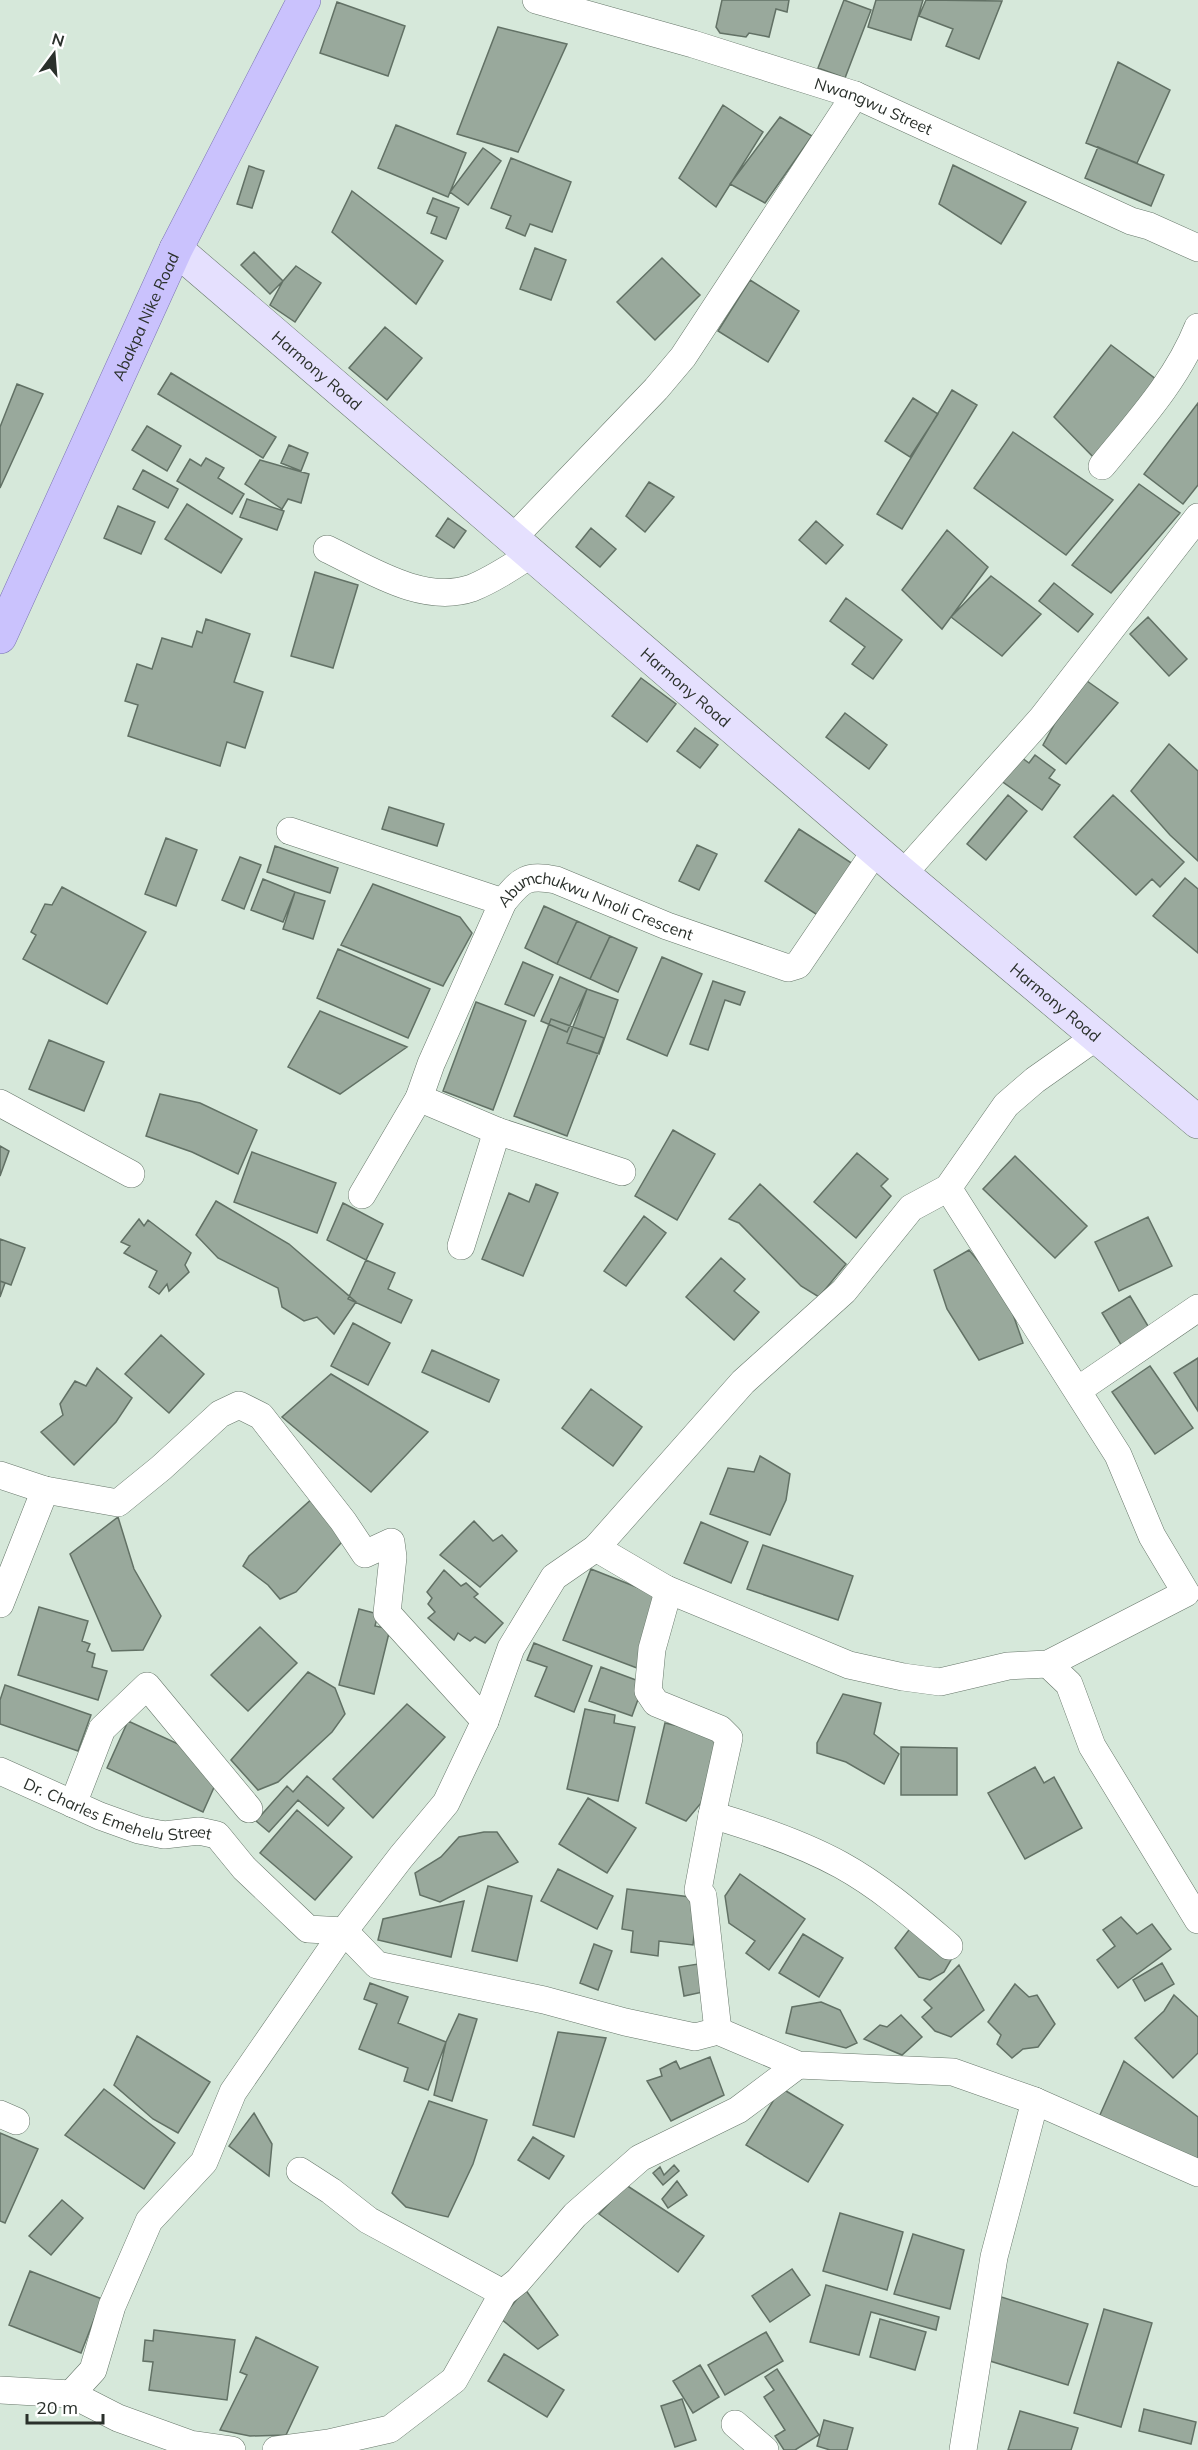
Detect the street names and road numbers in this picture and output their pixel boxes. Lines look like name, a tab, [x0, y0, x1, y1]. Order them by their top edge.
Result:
street label: Nwangwu Street	[812, 73, 936, 139]
street label: Abakpa Nike Road	[108, 249, 183, 384]
street label: Harmony Road	[268, 326, 366, 414]
street label: Harmony Road	[637, 643, 735, 731]
street label: Abumchukwu Nnoli Crescent	[493, 868, 696, 945]
street label: Harmony Road	[1006, 959, 1105, 1046]
street label: Dr. Charles Emehelu Street	[21, 1773, 214, 1845]

